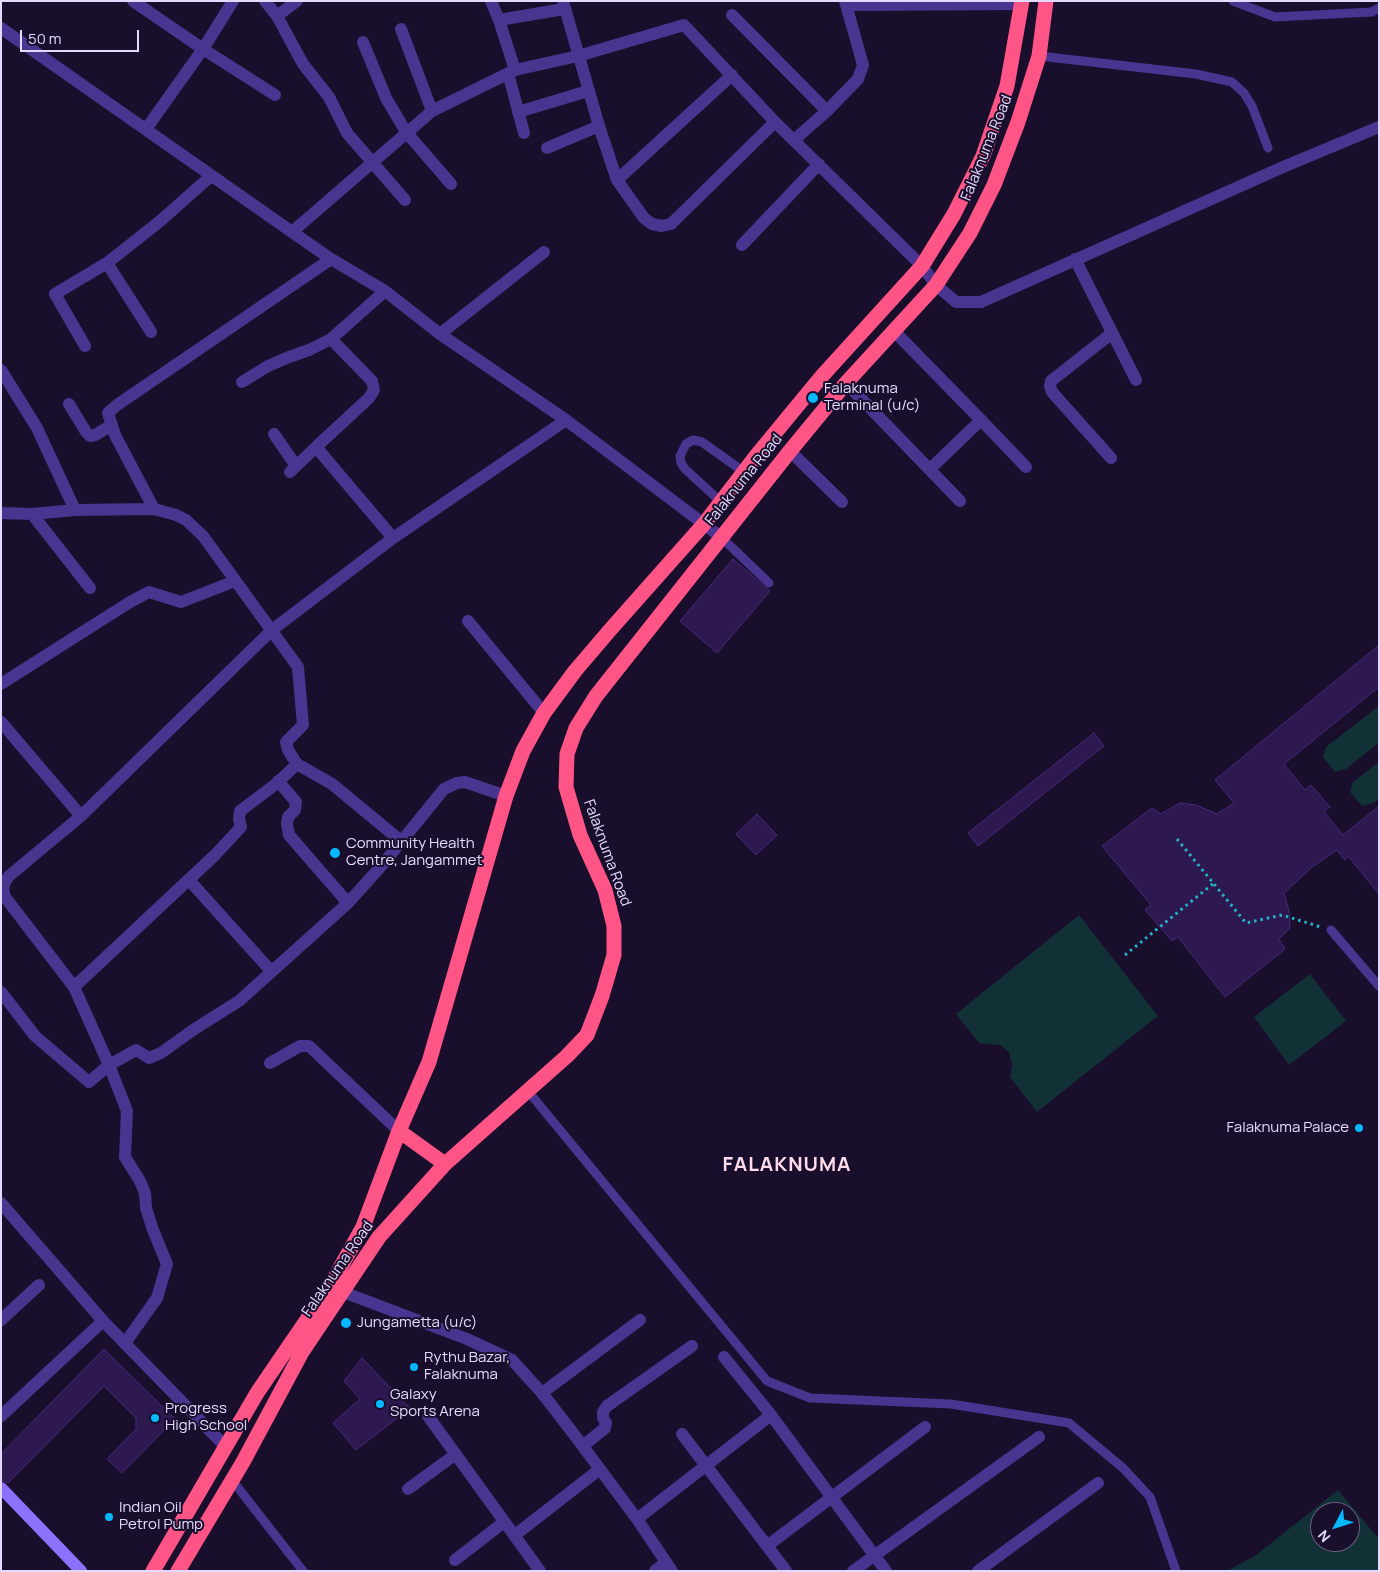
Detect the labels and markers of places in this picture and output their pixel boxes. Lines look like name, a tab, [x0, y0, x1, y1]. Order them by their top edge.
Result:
place label: Falaknuma Terminal (u/c)	[824, 380, 920, 415]
marker: Falaknuma Terminal (u/c)	[806, 391, 820, 405]
place label: Community Health Centre, Jangammet	[346, 835, 482, 870]
marker: Community Health Centre, Jangammet	[328, 846, 342, 860]
place label: Falaknuma Palace	[1227, 1119, 1349, 1137]
marker: Falaknuma Palace	[1353, 1122, 1365, 1134]
place label: Jungametta (u/c)	[357, 1314, 477, 1332]
marker: Jungametta (u/c)	[339, 1316, 353, 1330]
place label: Rythu Bazar, Falaknuma	[424, 1349, 510, 1384]
marker: Rythu Bazar, Falaknuma	[408, 1361, 420, 1373]
place label: Galaxy Sports Arena	[390, 1386, 480, 1421]
marker: Galaxy Sports Arena	[374, 1398, 386, 1410]
place label: Progress High School	[165, 1400, 247, 1435]
marker: Progress High School	[149, 1412, 161, 1424]
place label: Indian Oil Petrol Pump	[119, 1499, 203, 1534]
marker: Indian Oil Petrol Pump	[103, 1511, 115, 1523]

